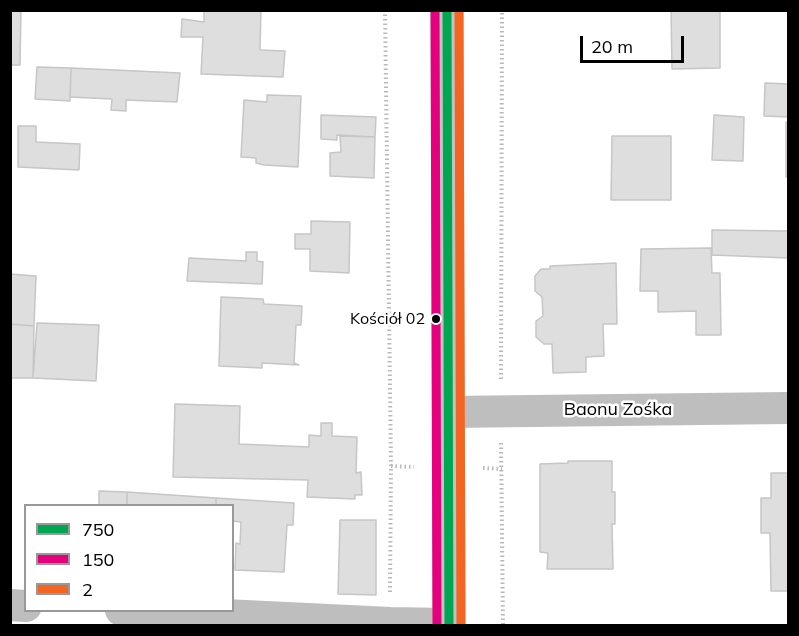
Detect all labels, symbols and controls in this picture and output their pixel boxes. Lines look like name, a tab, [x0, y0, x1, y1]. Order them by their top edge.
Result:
scale bar	[583, 24, 686, 62]
text: 20 m	[591, 35, 633, 58]
place label: Kościół 02	[350, 309, 425, 329]
marker: Kościół 02	[430, 313, 442, 325]
street label: Baonu Zośka	[564, 399, 672, 421]
legend	[24, 504, 234, 612]
text: 750	[82, 518, 114, 541]
text: 150	[82, 548, 114, 571]
text: 2	[82, 578, 93, 601]

